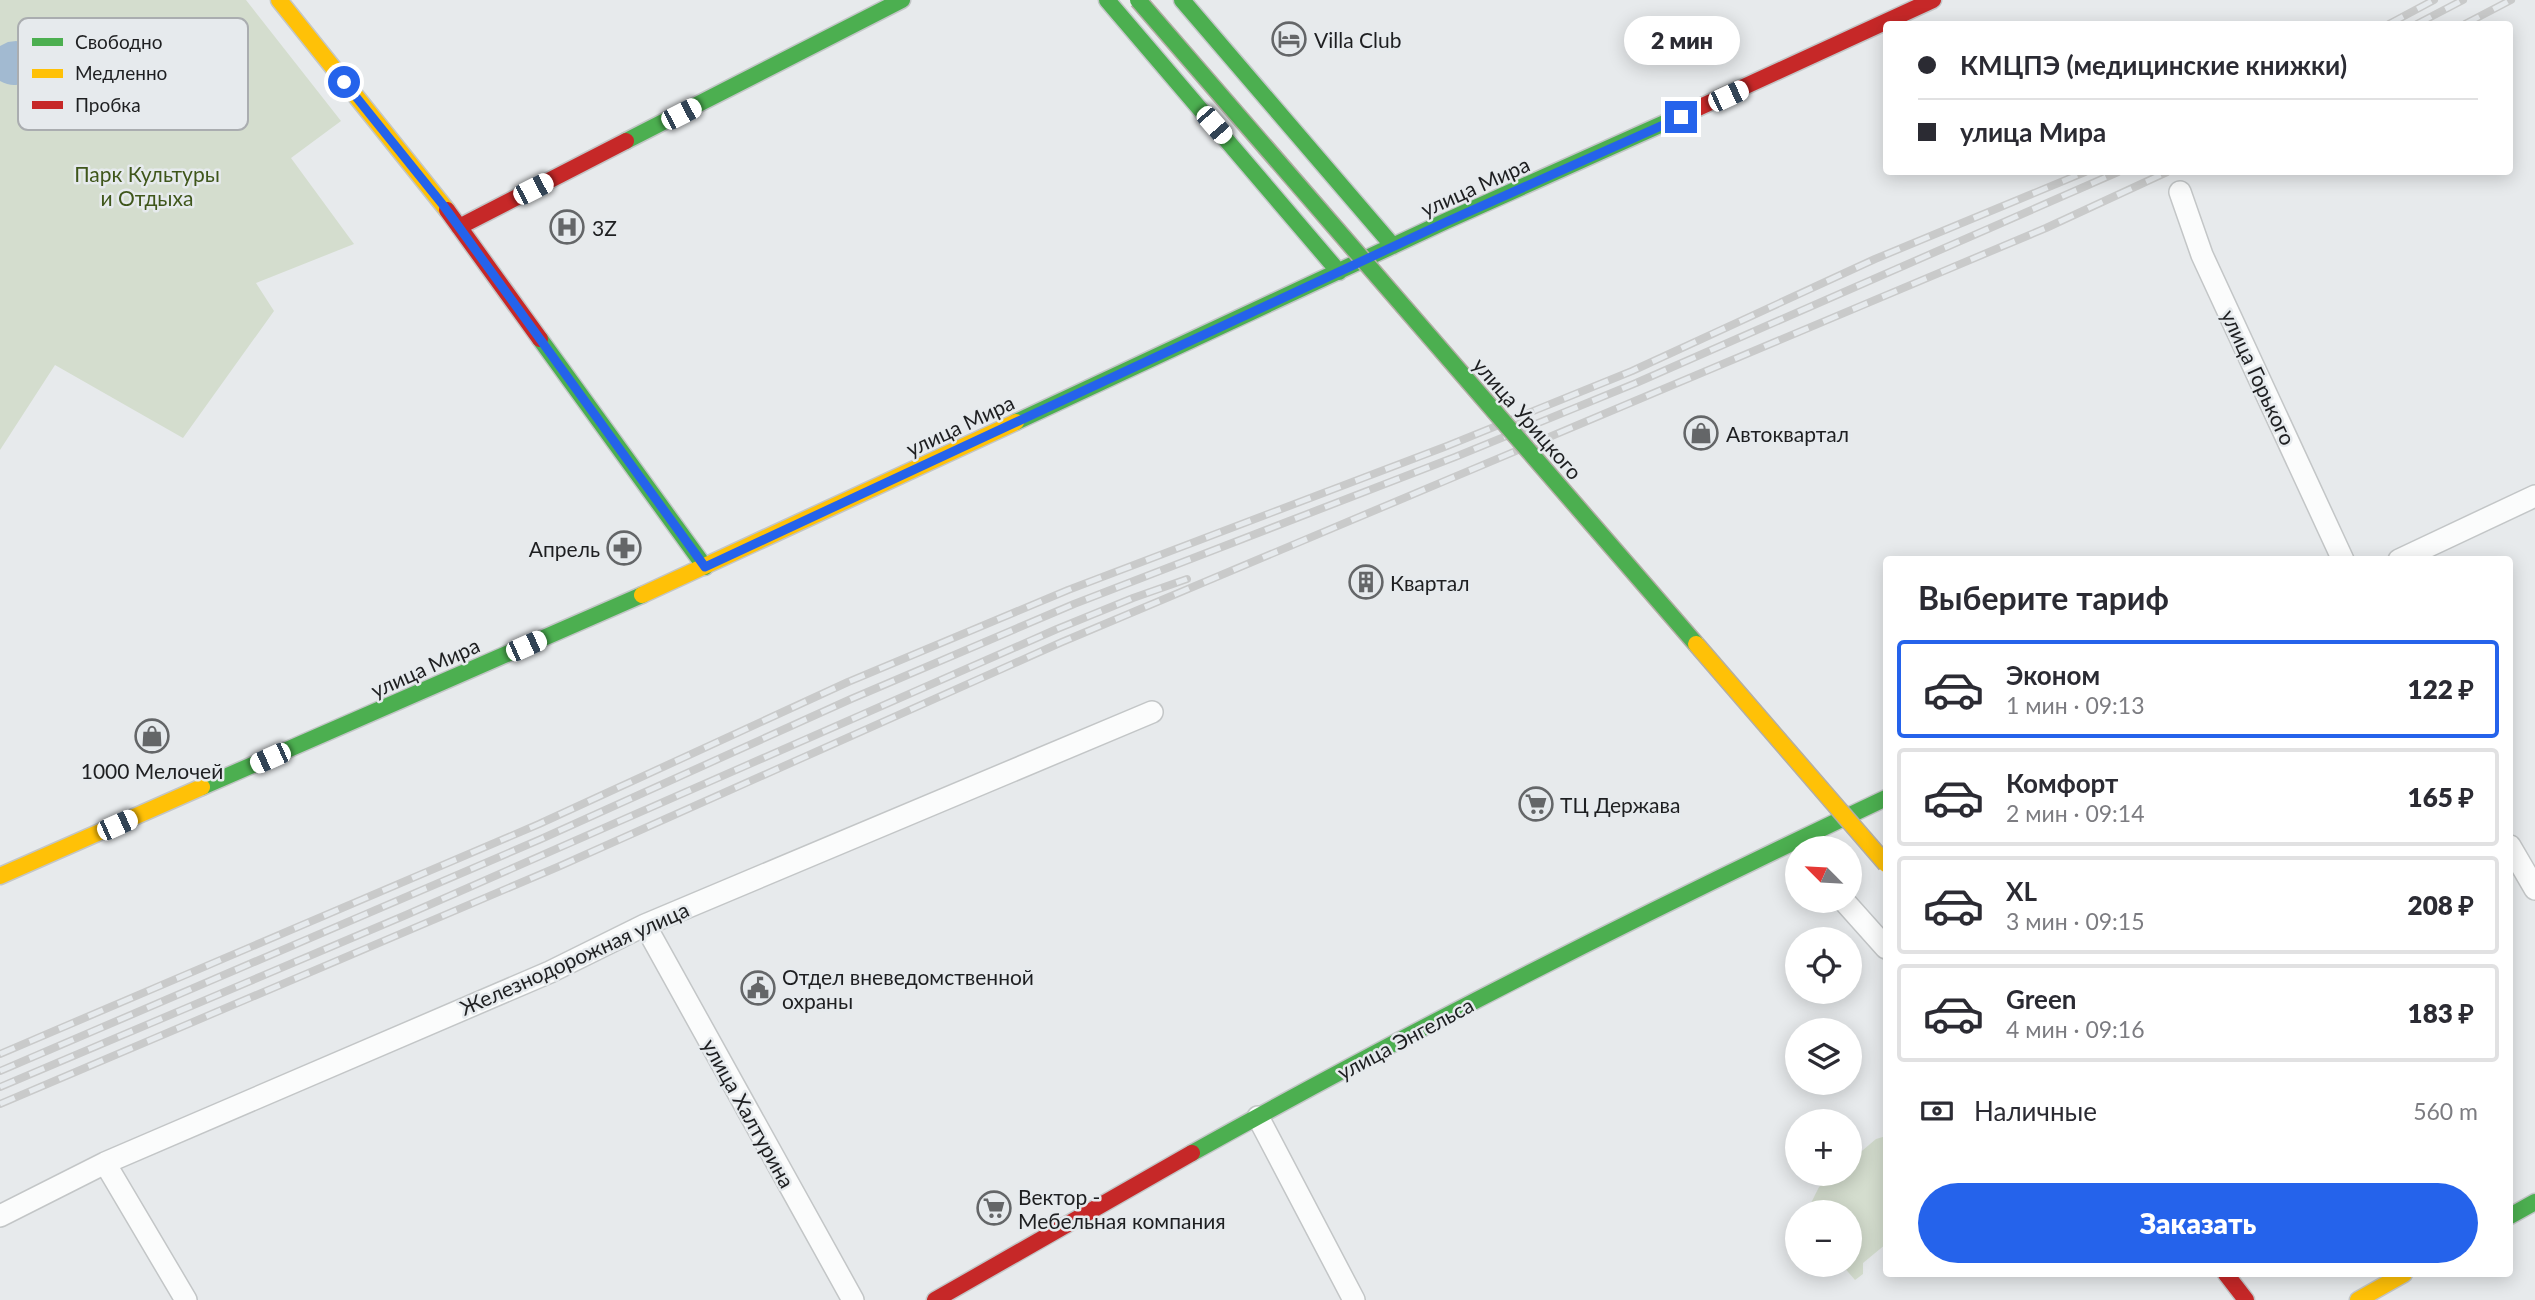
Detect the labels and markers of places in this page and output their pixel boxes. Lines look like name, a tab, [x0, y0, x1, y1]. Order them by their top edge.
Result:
hotel icon: Villa Club	[1270, 20, 1308, 58]
place label: Villa Club	[1314, 27, 1401, 52]
hospital icon: 3Z	[548, 208, 586, 246]
place label: 3Z	[592, 215, 617, 240]
shop icon: Автоквартал	[1682, 414, 1720, 452]
place label: Автоквартал	[1726, 421, 1849, 446]
pharmacy icon: Апрель	[605, 529, 643, 567]
place label: Апрель	[529, 536, 600, 561]
building icon: Квартал	[1347, 563, 1385, 601]
place label: Квартал	[1390, 570, 1470, 595]
shop icon: 1000 Мелочей	[133, 717, 171, 755]
place label: 1000 Мелочей	[81, 758, 223, 783]
supermarket icon: ТЦ Держава	[1517, 785, 1555, 823]
place label: ТЦ Держава	[1560, 792, 1680, 817]
place label: Отдел вневедомственной охраны	[782, 964, 1034, 1013]
public building icon: Отдел вневедомственной охраны	[739, 969, 777, 1007]
place label: Вектор - Мебельная компания	[1018, 1184, 1226, 1233]
supermarket icon: Вектор - Мебельная компания	[975, 1189, 1013, 1227]

